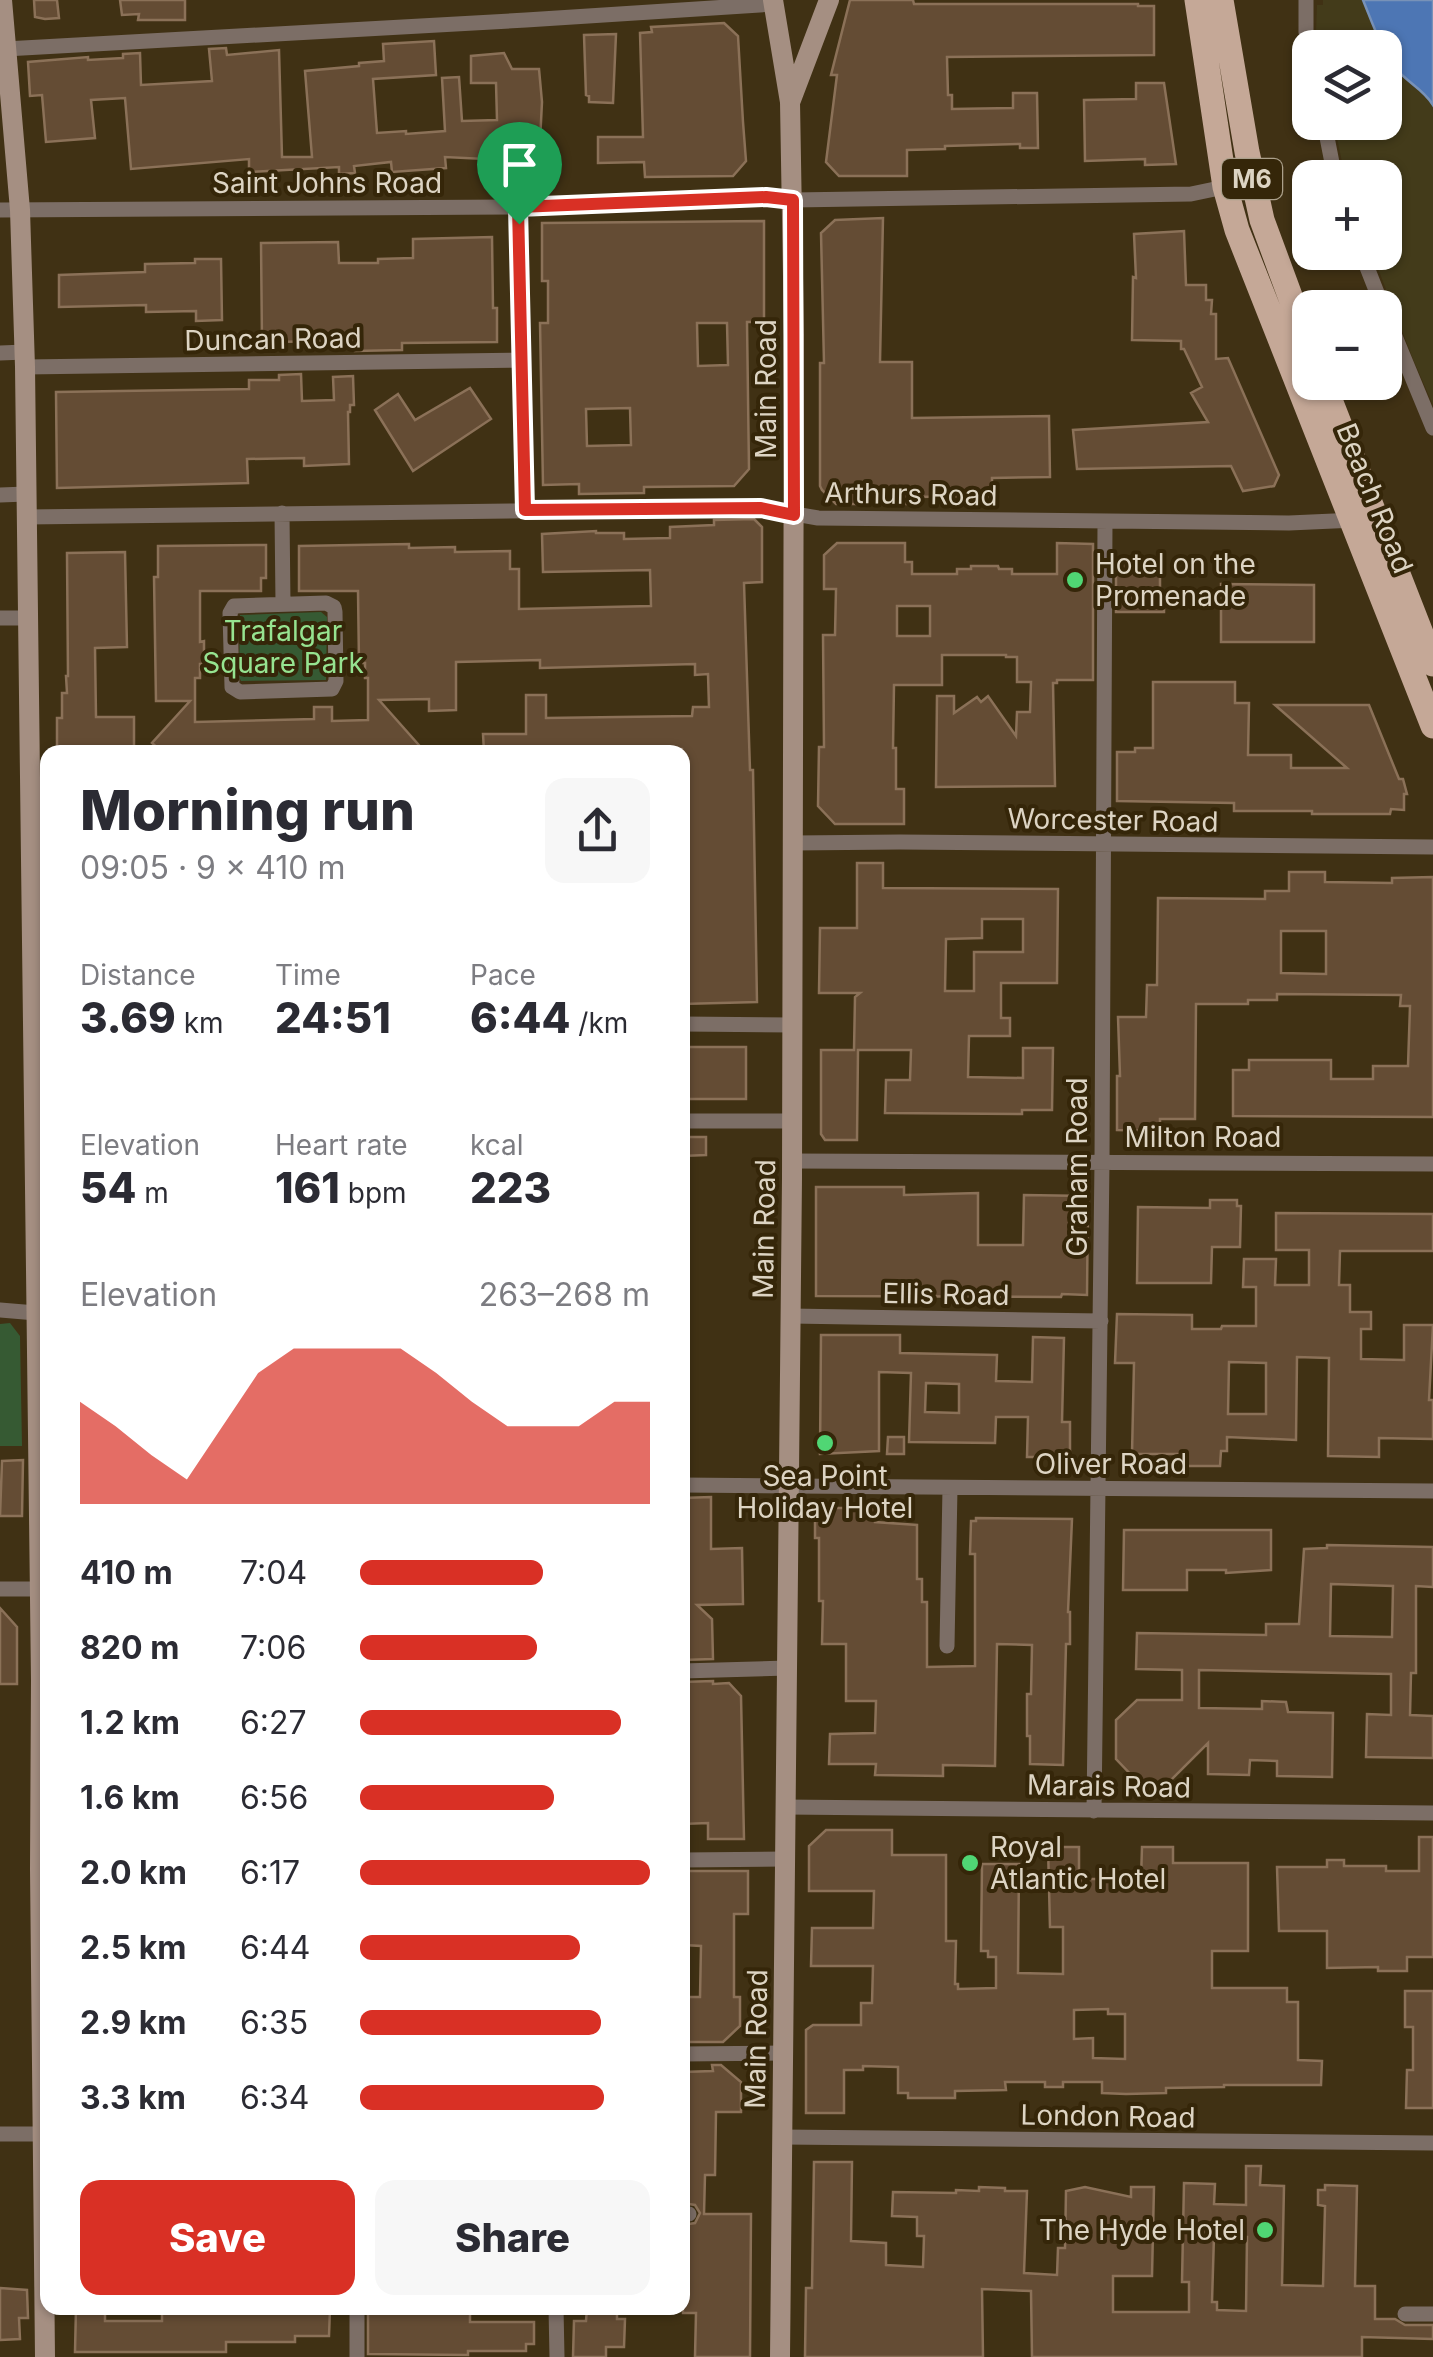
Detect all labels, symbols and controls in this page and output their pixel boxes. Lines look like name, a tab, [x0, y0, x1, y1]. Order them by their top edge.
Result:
map controls	[1292, 30, 1402, 400]
button: layers	[1292, 30, 1402, 140]
pin	[477, 122, 562, 225]
icon: arrive	[492, 137, 547, 192]
road number: M6	[1222, 159, 1282, 199]
button: +	[1292, 160, 1402, 270]
street label: Saint Johns Road	[212, 166, 442, 200]
button: −	[1292, 290, 1402, 400]
street label: Main Road	[749, 319, 783, 459]
street label: Duncan Road	[184, 320, 362, 358]
street label: Beach Road	[1330, 418, 1420, 578]
street label: Arthurs Road	[824, 475, 998, 513]
place label: Hotel on the Promenade	[1095, 547, 1256, 613]
marker: Hotel on the Promenade	[1064, 569, 1086, 591]
park label: Trafalgar Square Park	[202, 614, 364, 680]
text: Morning run	[80, 777, 415, 843]
button: share	[545, 778, 650, 883]
street label: Worcester Road	[1007, 801, 1219, 839]
text: 09:05 · 9 × 410 m	[80, 848, 345, 887]
text: Distance	[80, 958, 196, 992]
text: Time	[275, 958, 341, 992]
text: Pace	[470, 958, 536, 992]
text: 3.69	[80, 992, 176, 1043]
text: 24:51	[275, 992, 391, 1043]
text: 6:44	[470, 992, 570, 1043]
text: km	[176, 1006, 224, 1040]
text: /km	[570, 1006, 628, 1040]
street label: Graham Road	[1060, 1077, 1094, 1257]
street label: Milton Road	[1125, 1120, 1281, 1154]
text: Elevation	[80, 1128, 200, 1162]
text: Heart rate	[275, 1128, 408, 1162]
text: kcal	[470, 1128, 524, 1162]
street label: Main Road	[746, 1159, 782, 1299]
text: 54	[80, 1162, 136, 1213]
text: 161	[275, 1162, 340, 1213]
text: 223	[470, 1162, 551, 1213]
text: m	[136, 1176, 169, 1210]
text: bpm	[340, 1176, 407, 1210]
text: Elevation	[80, 1275, 217, 1314]
text: 263–268 m	[479, 1275, 650, 1314]
street label: Ellis Road	[882, 1276, 1010, 1312]
marker: Sea Point Holiday Hotel	[814, 1432, 836, 1454]
street label: Oliver Road	[1035, 1447, 1187, 1481]
place label: Sea Point Holiday Hotel	[737, 1459, 913, 1525]
text: 410 m	[80, 1553, 173, 1592]
text: 7:04	[240, 1553, 307, 1592]
text: 820 m	[80, 1628, 179, 1667]
text: 7:06	[240, 1628, 306, 1667]
text: 1.2 km	[80, 1703, 180, 1742]
text: 6:27	[240, 1703, 307, 1742]
street label: Marais Road	[1027, 1768, 1191, 1804]
text: 1.6 km	[80, 1778, 180, 1817]
text: 6:56	[240, 1778, 308, 1817]
place label: Royal Atlantic Hotel	[990, 1830, 1166, 1896]
marker: Royal Atlantic Hotel	[959, 1852, 981, 1874]
text: 2.0 km	[80, 1853, 187, 1892]
text: 6:17	[240, 1853, 300, 1892]
text: 2.5 km	[80, 1928, 186, 1967]
text: 6:44	[240, 1928, 310, 1967]
street label: Main Road	[738, 1969, 774, 2109]
text: 2.9 km	[80, 2003, 187, 2042]
text: 6:35	[240, 2003, 308, 2042]
text: 3.3 km	[80, 2078, 186, 2117]
text: 6:34	[240, 2078, 310, 2117]
street label: London Road	[1020, 2097, 1196, 2135]
button: Save	[80, 2180, 355, 2295]
button: Share	[375, 2180, 650, 2295]
place label: The Hyde Hotel	[1039, 2213, 1245, 2247]
marker: The Hyde Hotel	[1254, 2219, 1276, 2241]

